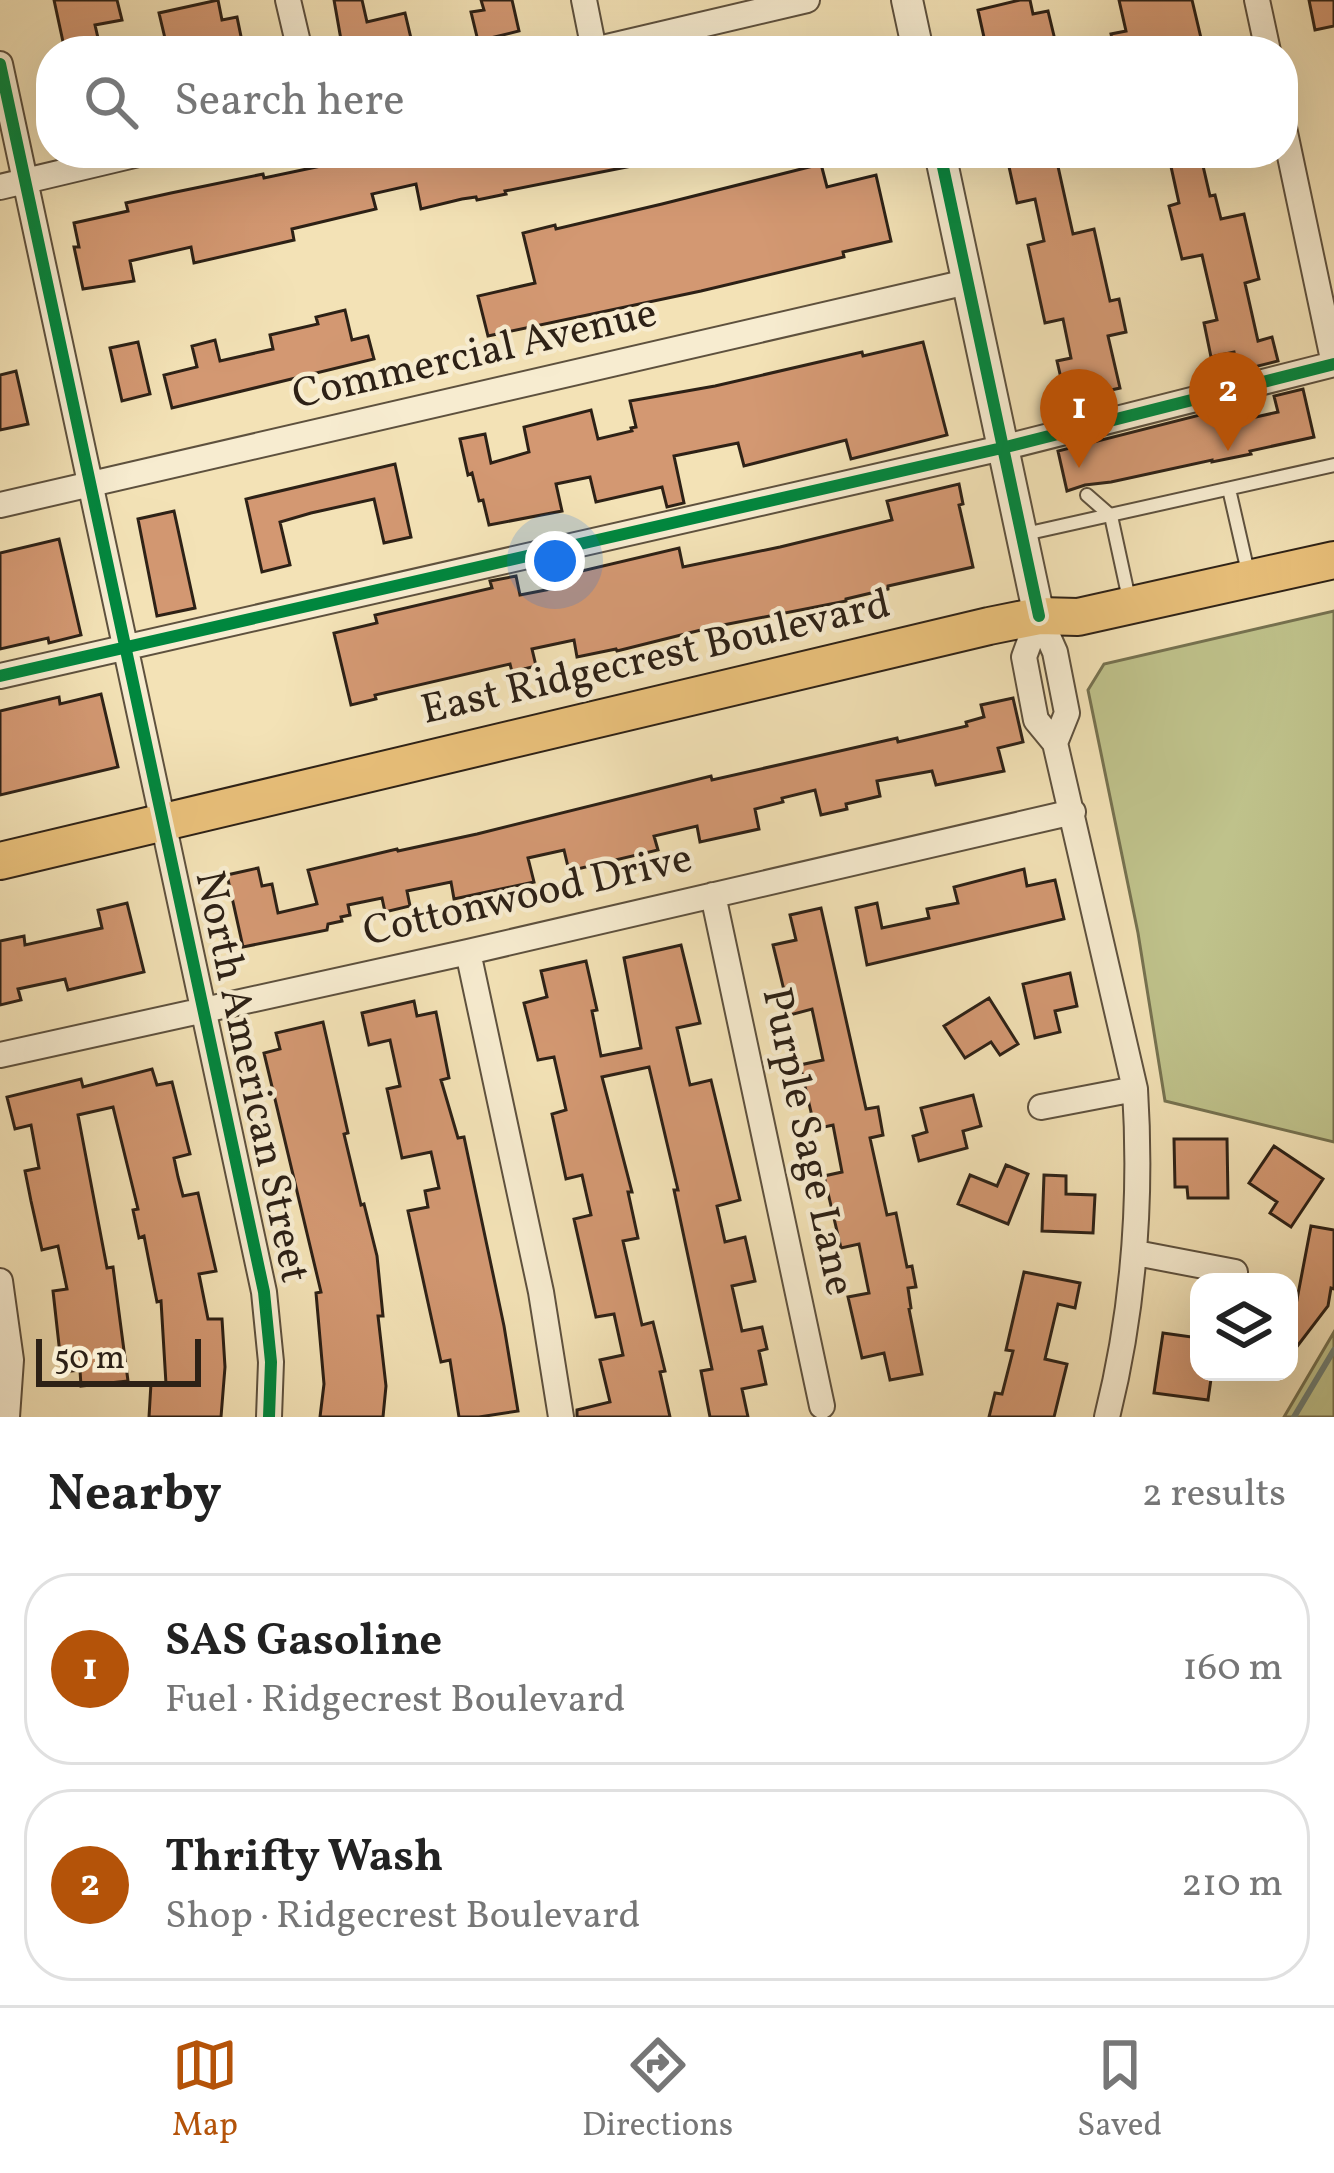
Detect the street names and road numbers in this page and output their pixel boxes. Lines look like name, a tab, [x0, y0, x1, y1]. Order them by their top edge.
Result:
street label: Commercial Avenue	[287, 285, 663, 427]
street label: East Ridgecrest Boulevard	[416, 576, 896, 742]
street label: Cottonwood Drive	[358, 831, 698, 963]
street label: North American Street	[178, 866, 322, 1288]
street label: Purple Sage Lane	[745, 983, 867, 1301]

